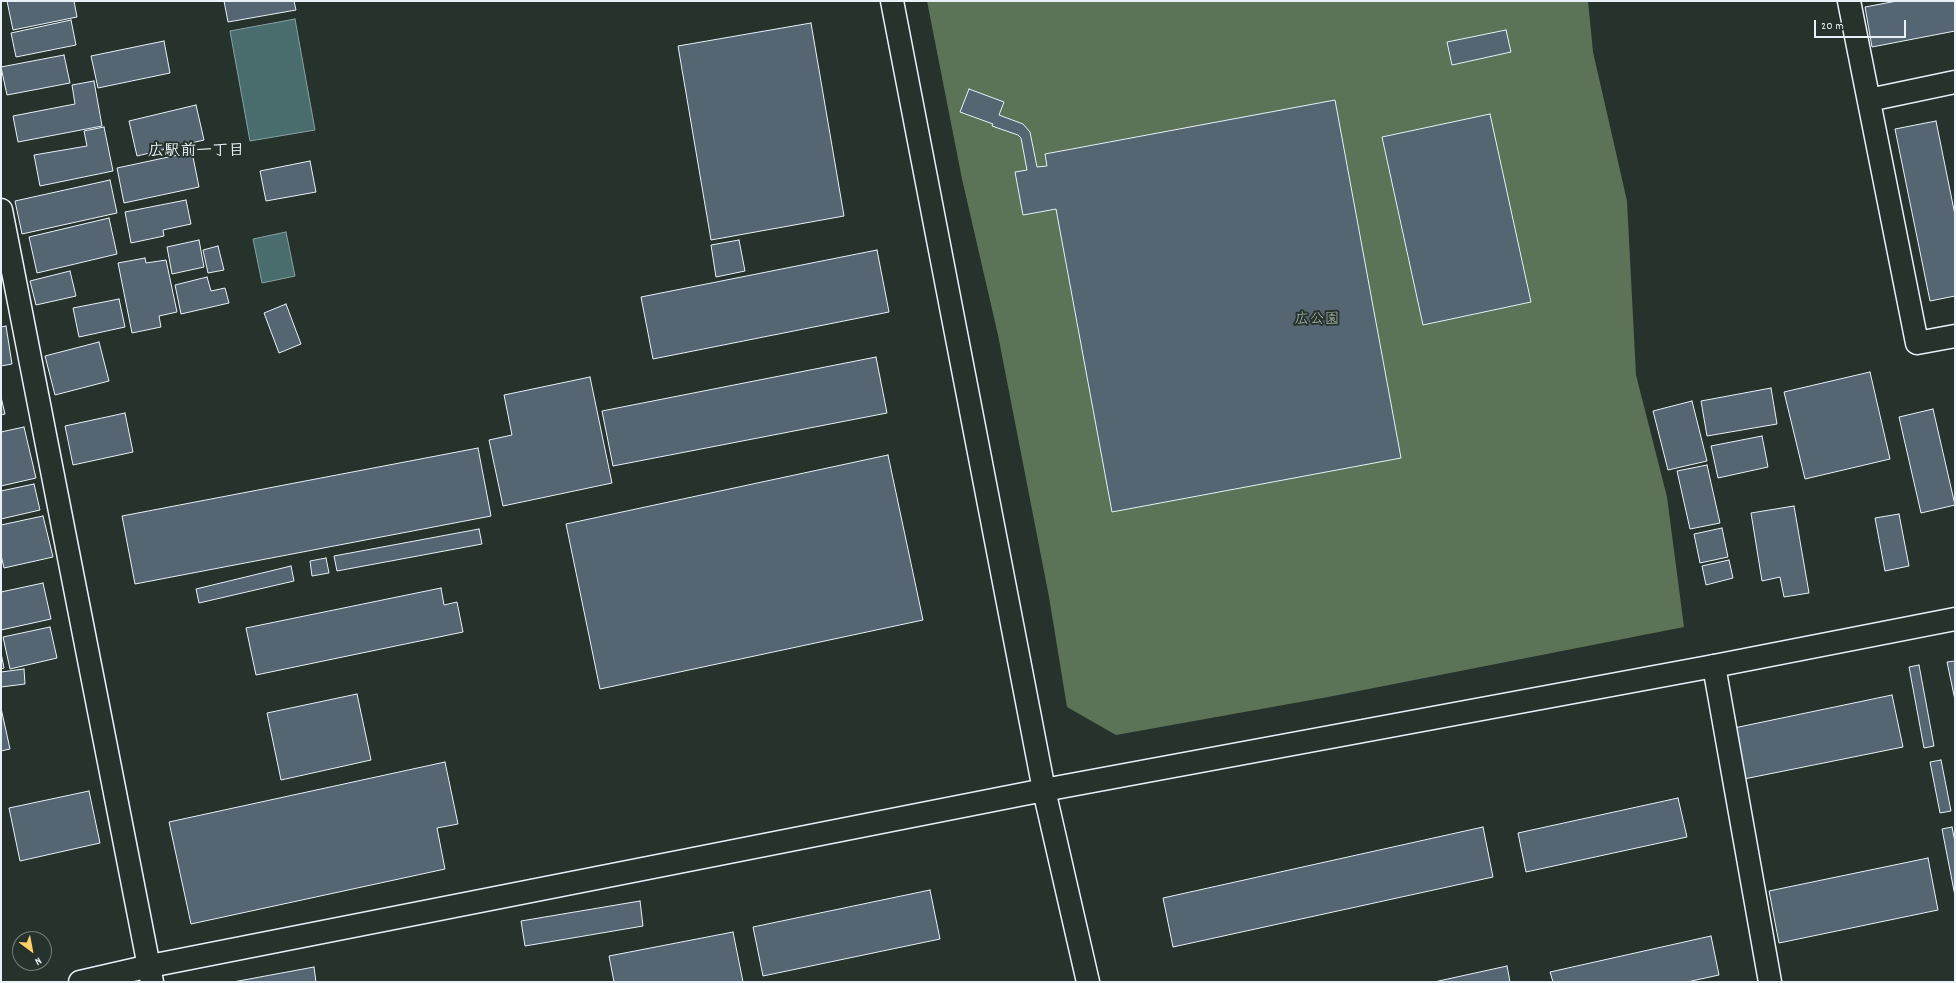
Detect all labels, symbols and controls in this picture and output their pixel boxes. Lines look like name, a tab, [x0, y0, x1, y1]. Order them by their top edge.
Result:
scale bar	[1816, 12, 1908, 38]
text: 20 m	[1821, 18, 1844, 35]
district label: 広駅前一丁目	[148, 143, 244, 163]
park label: 広公園	[1295, 312, 1339, 330]
north arrow	[12, 931, 52, 971]
text: N	[31, 952, 44, 969]

